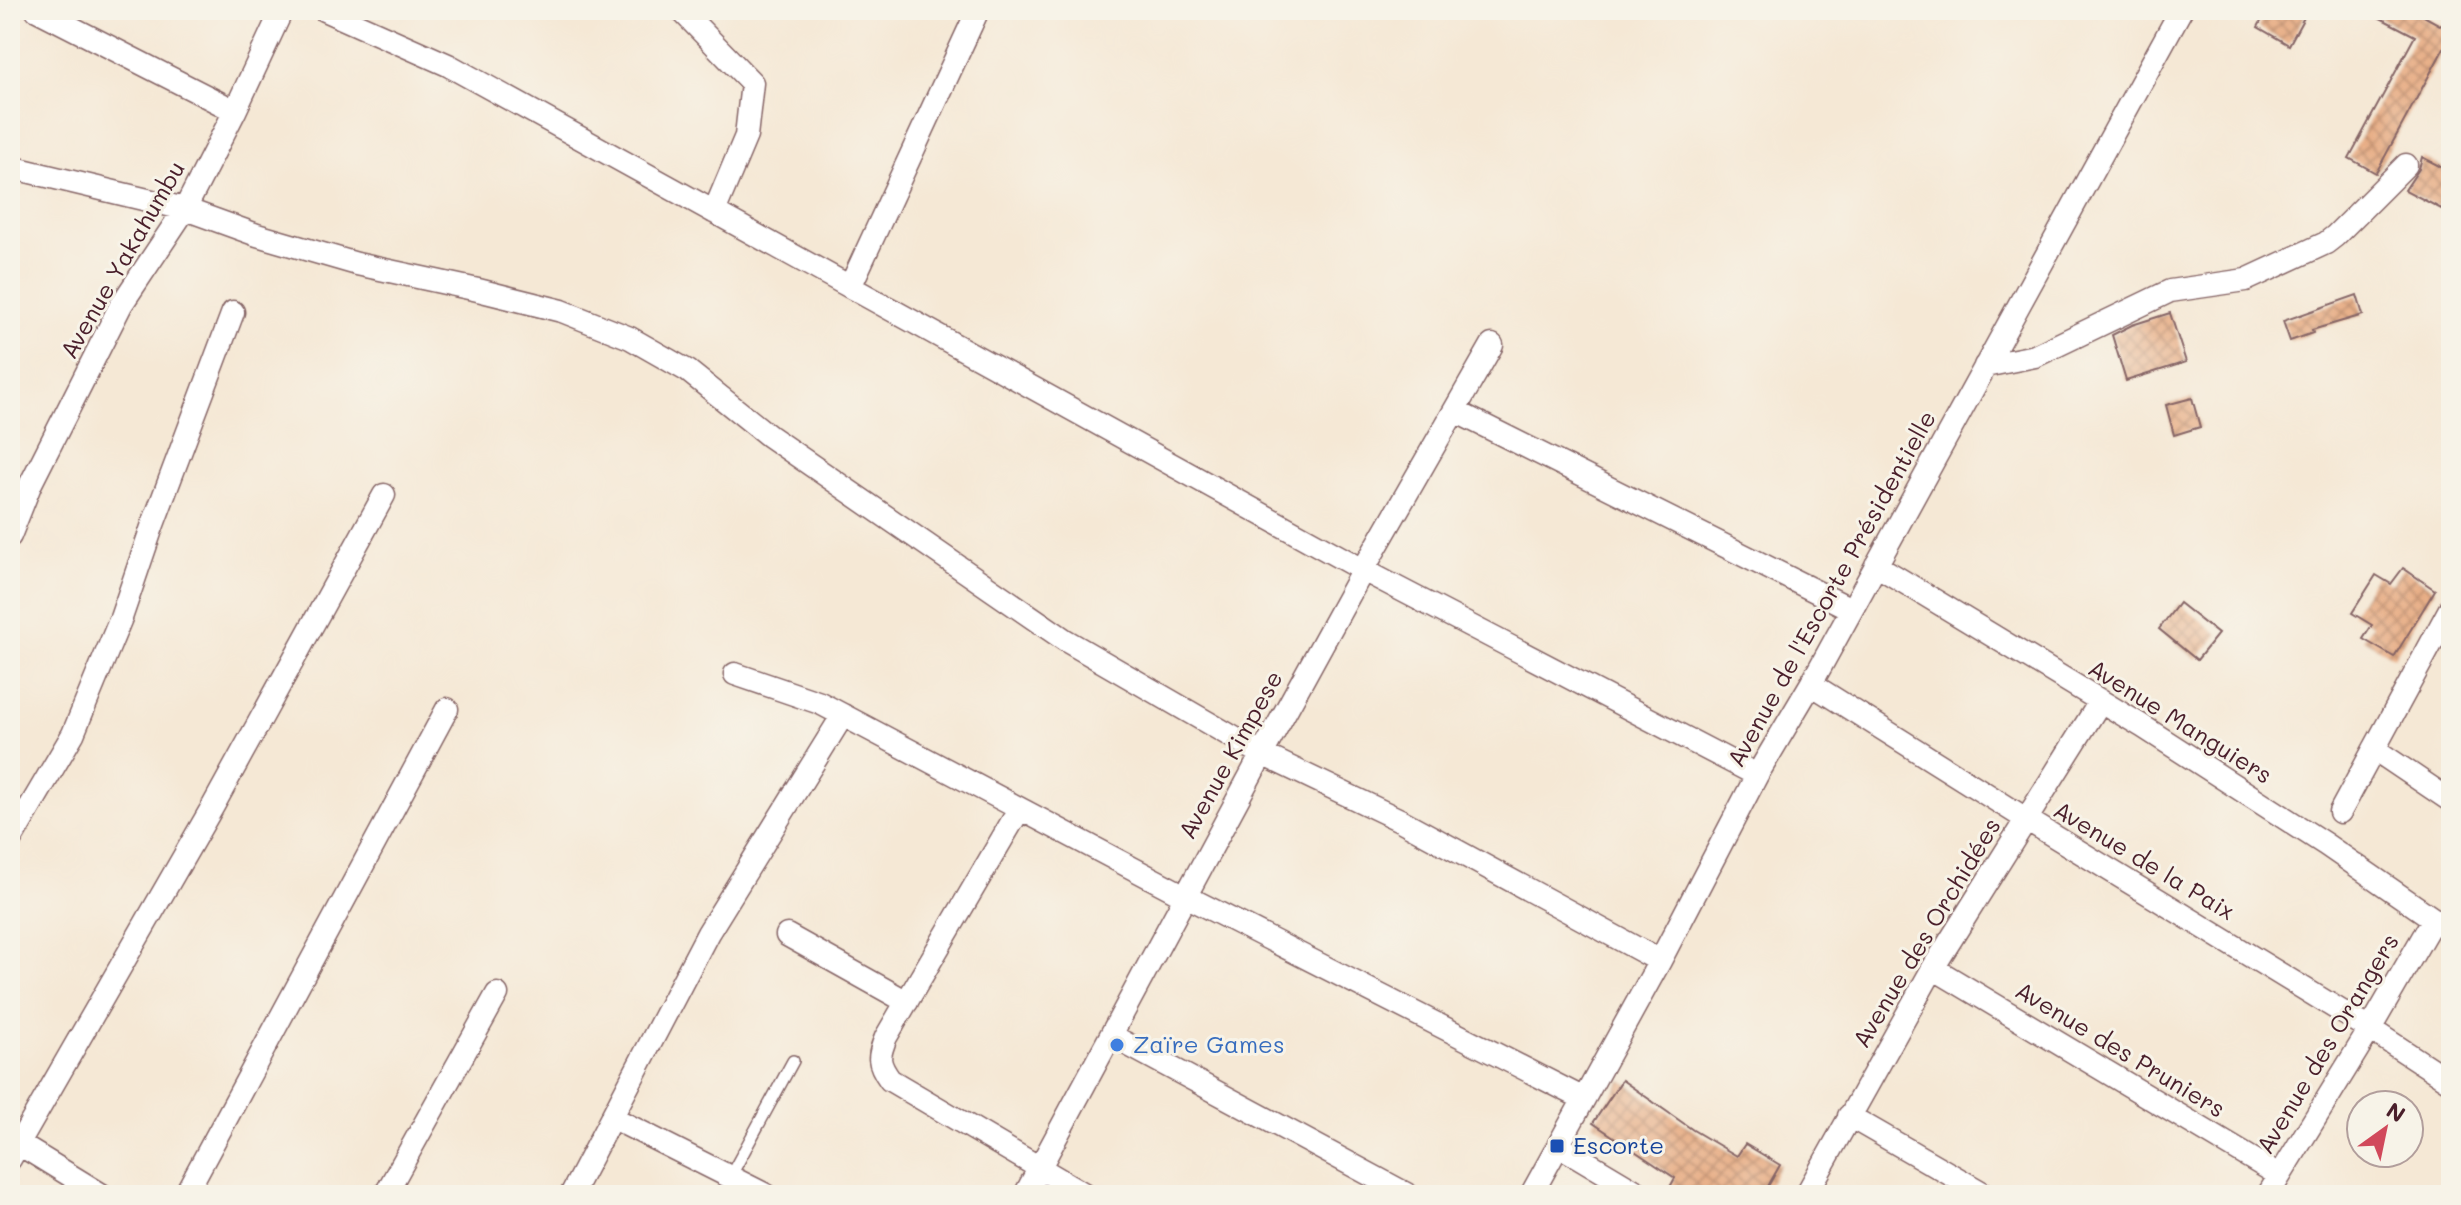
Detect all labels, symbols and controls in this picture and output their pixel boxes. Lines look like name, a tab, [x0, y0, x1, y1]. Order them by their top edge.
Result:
street label: Avenue Yakahumbu	[52, 155, 191, 364]
street label: Avenue de l'Escorte Présidentielle	[1719, 405, 1942, 772]
street label: Avenue Manguiers	[2083, 652, 2279, 790]
street label: Avenue Kimpese	[1171, 665, 1289, 844]
street label: Avenue de la Paix	[2048, 793, 2241, 926]
street label: Avenue des Orchidées	[1845, 812, 2007, 1053]
street label: Avenue des Orangers	[2249, 927, 2405, 1159]
street label: Avenue des Pruniers	[2010, 974, 2231, 1124]
place label: Zaïre Games	[1133, 1028, 1285, 1059]
marker: Zaïre Games	[1108, 1036, 1126, 1054]
north arrow	[2345, 1089, 2425, 1169]
text: N	[2381, 1095, 2411, 1129]
place label: Escorte	[1573, 1129, 1664, 1160]
marker: Escorte	[1548, 1137, 1566, 1155]

